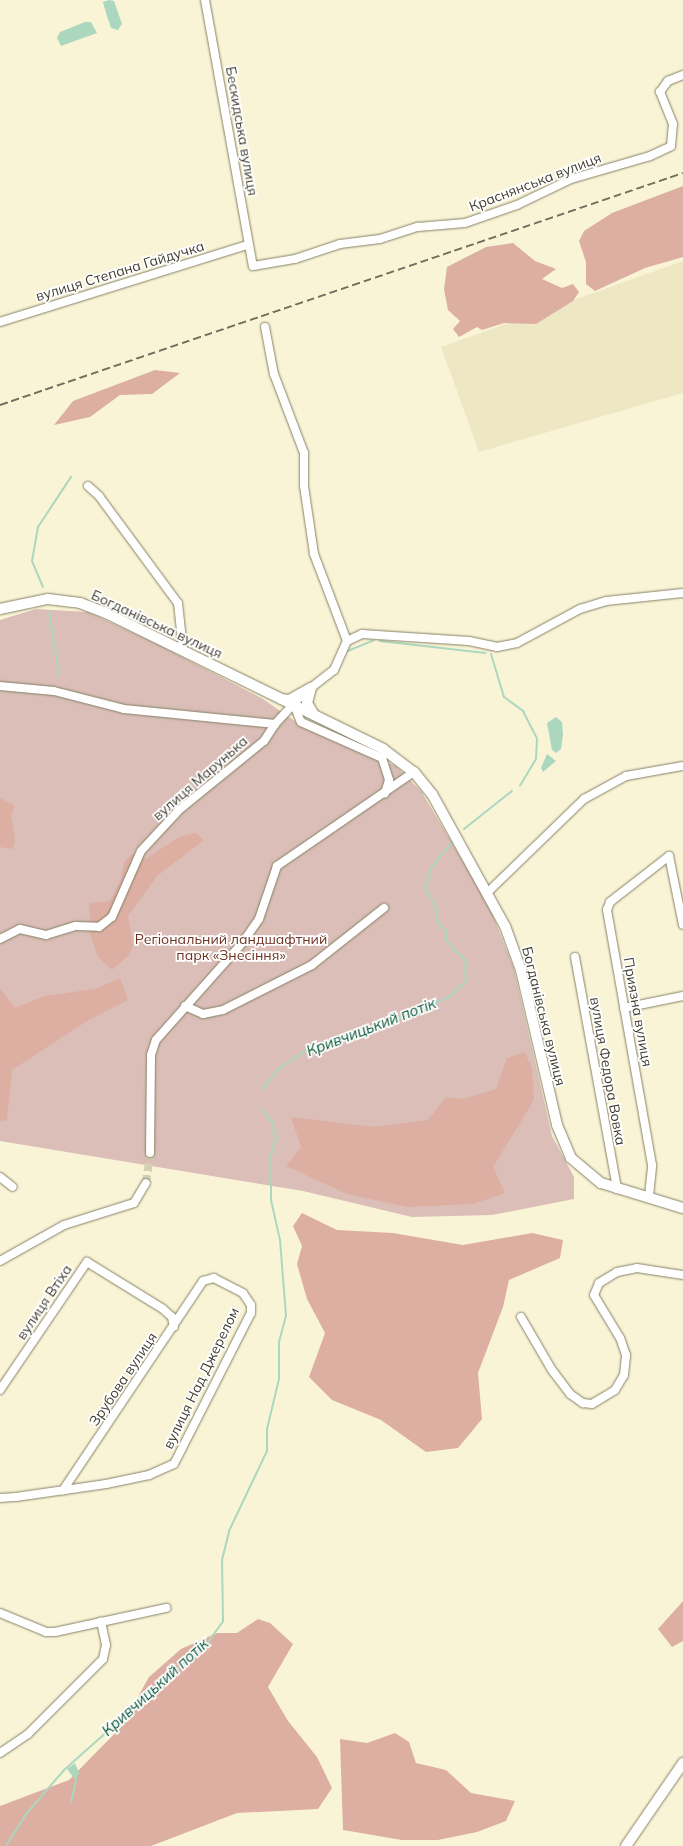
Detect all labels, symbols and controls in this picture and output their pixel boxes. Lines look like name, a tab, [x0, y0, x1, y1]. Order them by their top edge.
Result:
street label: Бескидська вулиця	[222, 65, 262, 197]
street label: Краснянська вулиця	[467, 149, 603, 215]
street label: вулиця Степана Гайдучка	[34, 237, 206, 305]
street label: Богданівська вулиця	[89, 586, 225, 662]
street label: вулиця Марунька	[149, 732, 251, 824]
park label: Регіональний ландшафтний парк «Знесіння»	[135, 931, 327, 964]
street label: Богданівська вулиця	[519, 945, 569, 1087]
street label: Приязна вулиця	[620, 956, 656, 1068]
water label: Кривчицький потік	[304, 994, 438, 1060]
street label: вулиця Федора Вовка	[587, 996, 629, 1146]
street label: вулиця Втіха	[13, 1261, 75, 1343]
street label: вулиця Над Джерелом	[159, 1305, 243, 1451]
street label: Зрубова вулиця	[86, 1329, 160, 1429]
water label: Кривчицький потік	[98, 1634, 212, 1740]

